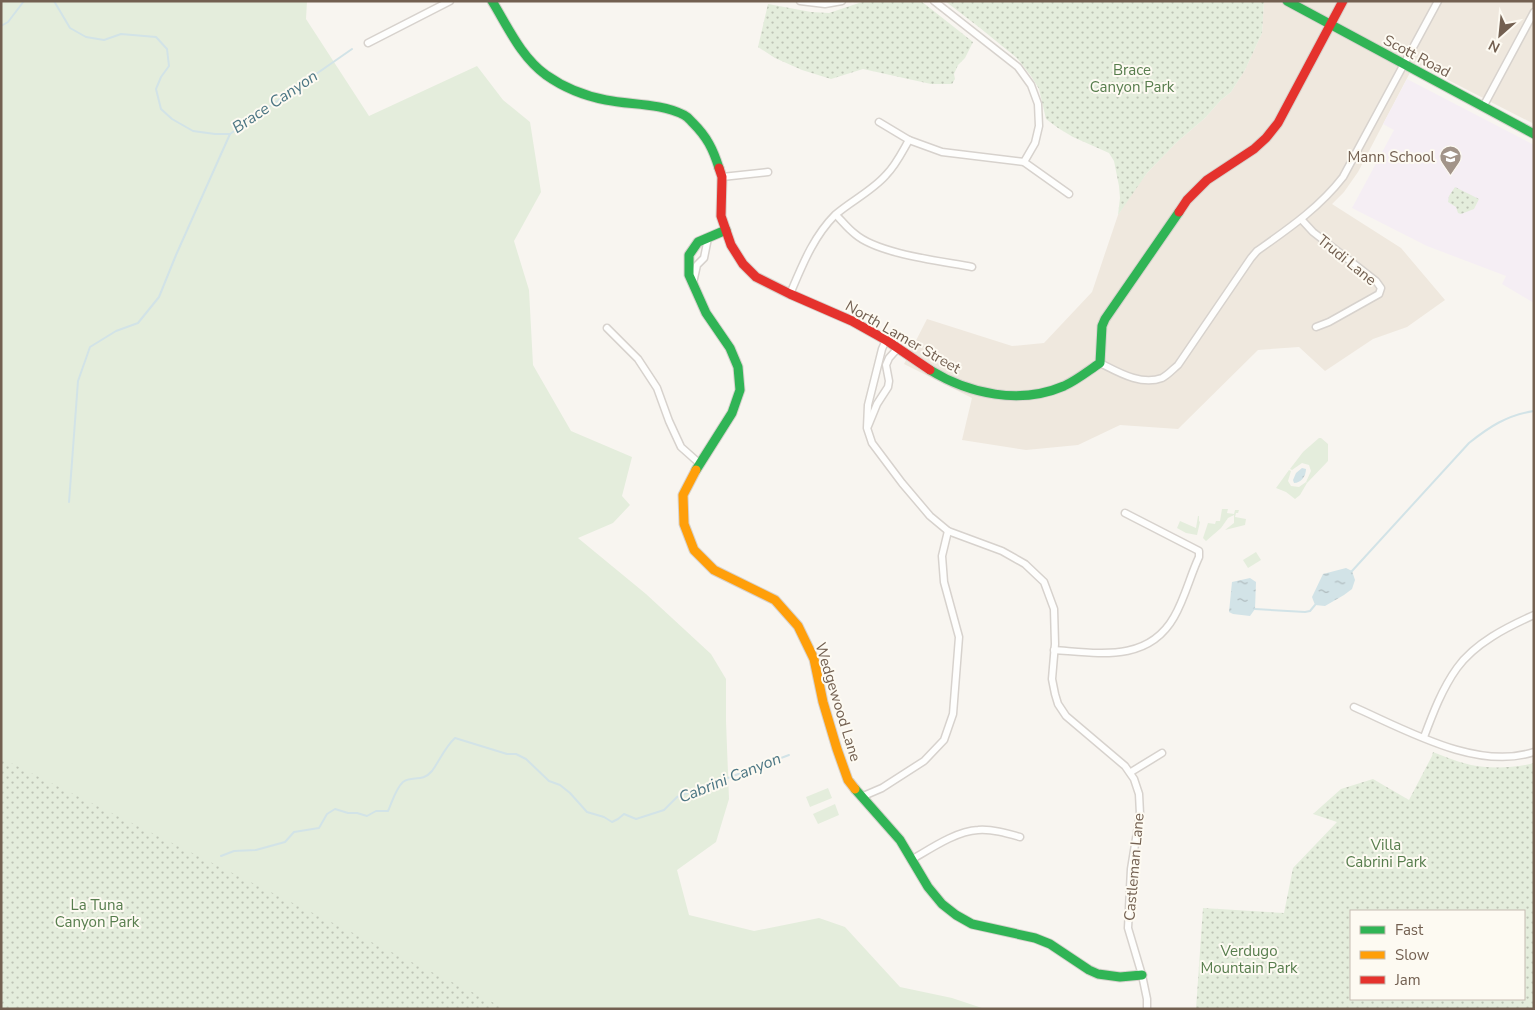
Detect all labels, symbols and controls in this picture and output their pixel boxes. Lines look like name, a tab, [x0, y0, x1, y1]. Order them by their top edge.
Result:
north arrow	[1475, 10, 1525, 60]
street label: Scott Road	[1380, 30, 1454, 82]
text: N	[1485, 35, 1503, 57]
park label: Brace Canyon Park	[1090, 60, 1175, 97]
water label: Brace Canyon	[228, 65, 322, 139]
school or university icon: Mann School	[1439, 145, 1463, 176]
place label: Mann School	[1348, 147, 1436, 167]
street label: Trudi Lane	[1313, 230, 1381, 290]
street label: North Lamer Street	[842, 296, 965, 379]
street label: Wedgewood Lane	[810, 640, 866, 764]
water label: Cabrini Canyon	[675, 747, 785, 809]
street label: Castleman Lane	[1119, 812, 1149, 922]
park label: Villa Cabrini Park	[1345, 835, 1427, 872]
park label: La Tuna Canyon Park	[55, 895, 140, 932]
legend	[1350, 910, 1525, 1000]
text: Fast	[1395, 920, 1424, 940]
park label: Verdugo Mountain Park	[1200, 941, 1298, 978]
text: Slow	[1395, 945, 1430, 965]
text: Jam	[1394, 970, 1421, 990]

